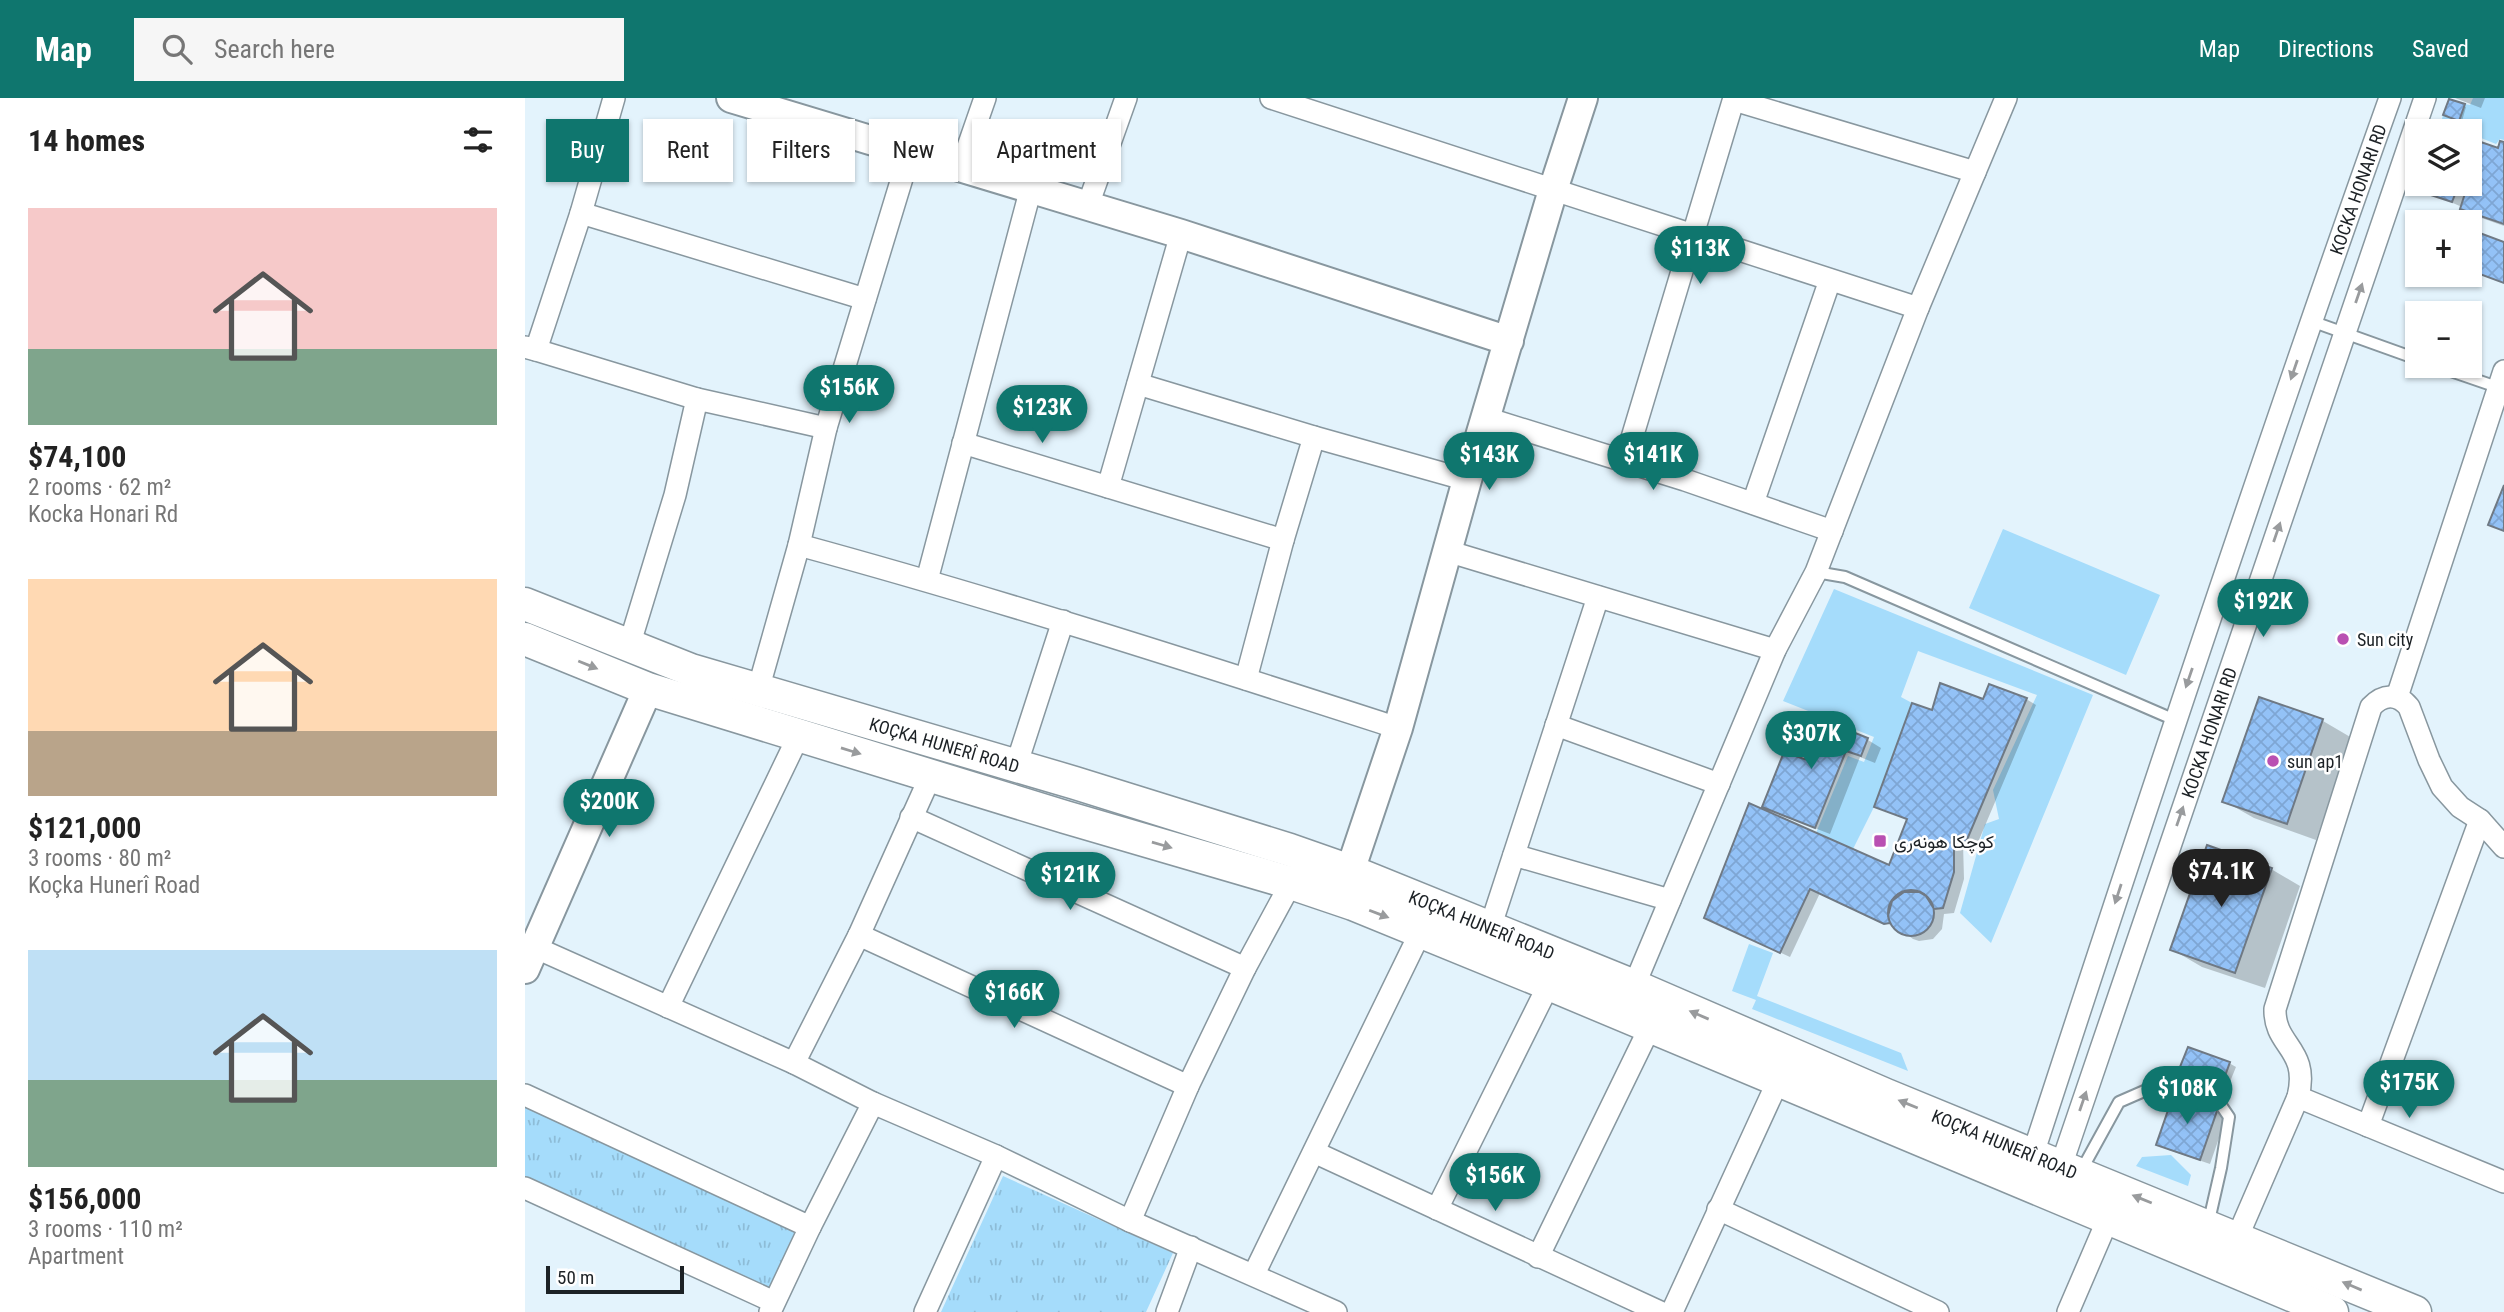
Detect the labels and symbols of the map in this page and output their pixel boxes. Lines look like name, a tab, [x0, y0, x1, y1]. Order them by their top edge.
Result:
street label: KOCKA HONARI RD	[2325, 121, 2390, 257]
pin: $113K	[1651, 226, 1749, 286]
one-way arrow	[2354, 282, 2365, 303]
one-way arrow	[2288, 360, 2299, 381]
pin: $156K	[800, 366, 898, 425]
pin: $123K	[993, 386, 1091, 445]
pin: $143K	[1440, 432, 1538, 492]
pin: $141K	[1604, 432, 1702, 492]
one-way arrow	[2272, 521, 2283, 542]
pin: $192K	[2214, 580, 2312, 639]
place label: Sun city	[2357, 629, 2414, 650]
marker: Sun city	[2335, 631, 2351, 647]
one-way arrow	[578, 659, 599, 670]
street label: KOCKA HONARI RD	[2177, 664, 2241, 801]
one-way arrow	[2183, 668, 2194, 689]
pin: $307K	[1762, 712, 1860, 771]
street label: KOÇKA HUNERÎ ROAD	[867, 713, 1022, 777]
one-way arrow	[841, 746, 862, 756]
place label: sun ap1	[2287, 751, 2343, 772]
marker: sun ap1	[2265, 753, 2281, 769]
pin: $200K	[560, 780, 658, 839]
one-way arrow	[2175, 806, 2186, 827]
place label: كوچكا هونەری	[1894, 831, 1994, 854]
marker: كوچكا هونەری	[1872, 833, 1888, 849]
one-way arrow	[1152, 841, 1173, 851]
pin: $74.1K	[2164, 850, 2278, 909]
pin: $121K	[1021, 852, 1119, 912]
one-way arrow	[2112, 884, 2123, 905]
street label: KOÇKA HUNERÎ ROAD	[1406, 886, 1558, 963]
one-way arrow	[1369, 909, 1390, 920]
pin: $166K	[965, 970, 1063, 1030]
one-way arrow	[1688, 1009, 1709, 1020]
pin: $175K	[2360, 1060, 2458, 1120]
pin: $108K	[2138, 1066, 2236, 1126]
one-way arrow	[2078, 1091, 2089, 1112]
one-way arrow	[1898, 1098, 1918, 1110]
street label: KOÇKA HUNERÎ ROAD	[1929, 1105, 2081, 1183]
pin: $156K	[1446, 1154, 1544, 1213]
one-way arrow	[2131, 1193, 2152, 1204]
scale bar	[546, 1263, 684, 1295]
one-way arrow	[2341, 1280, 2362, 1291]

